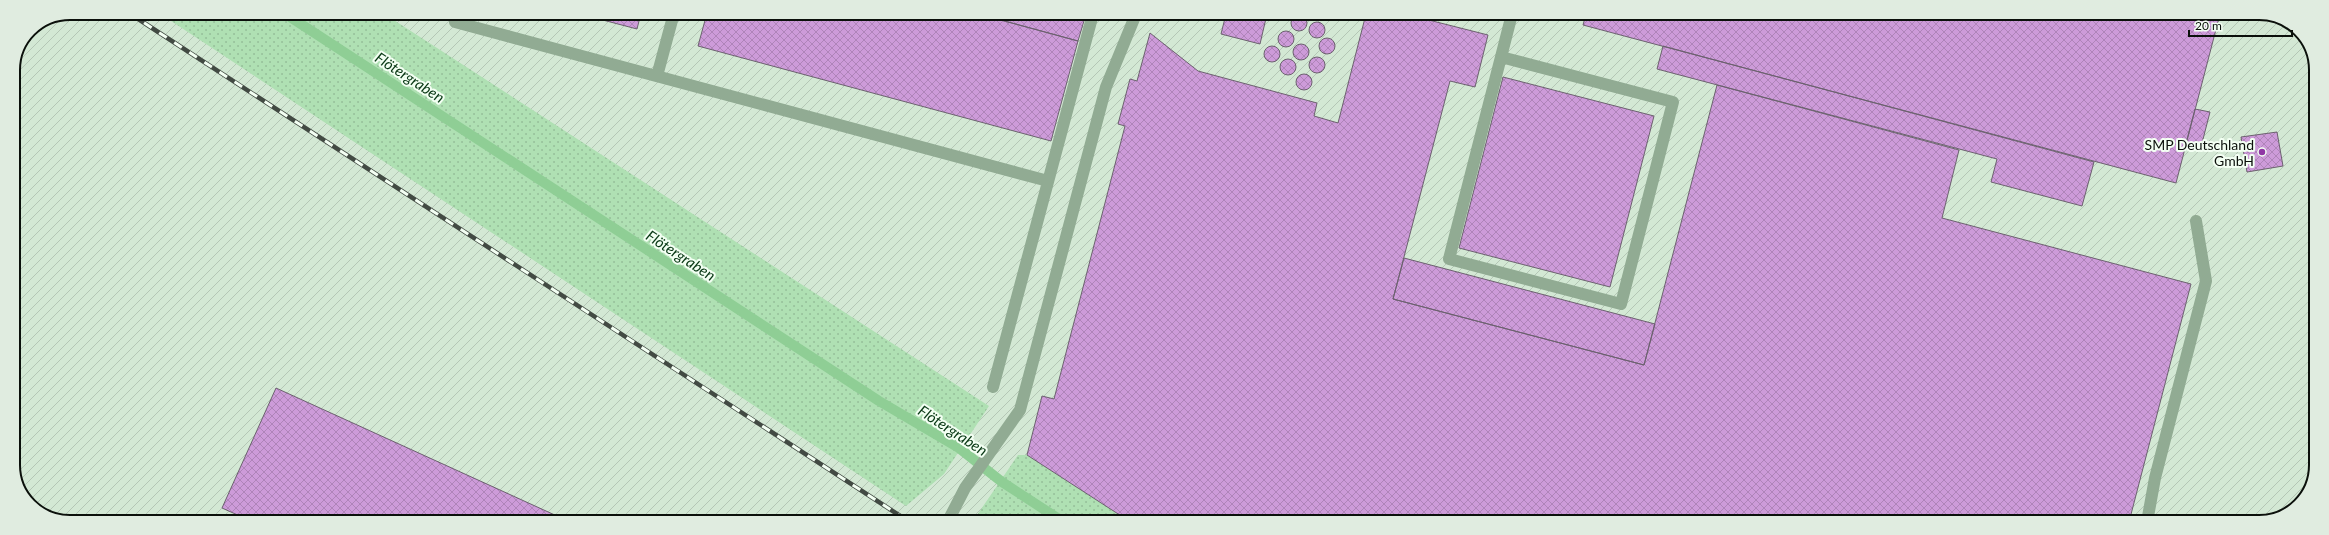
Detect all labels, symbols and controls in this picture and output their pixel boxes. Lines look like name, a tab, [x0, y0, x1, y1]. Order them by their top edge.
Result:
scale bar	[2189, 12, 2292, 38]
text: 20 m	[2195, 18, 2222, 33]
water label: Flötergraben	[372, 48, 448, 106]
place label: SMP Deutschland GmbH	[2145, 136, 2254, 169]
marker: SMP Deutschland GmbH	[2257, 147, 2267, 157]
water label: Flötergraben	[643, 226, 719, 284]
water label: Flötergraben	[915, 401, 991, 459]

